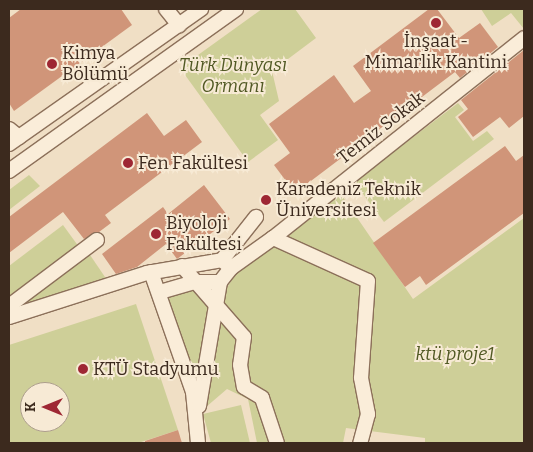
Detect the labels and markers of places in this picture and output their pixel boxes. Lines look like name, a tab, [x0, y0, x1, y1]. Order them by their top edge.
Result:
marker: İnşaat - Mimarlik Kantini	[430, 17, 442, 29]
place label: İnşaat - Mimarlik Kantini	[365, 31, 507, 74]
place label: Kimya Bölümü	[62, 43, 128, 86]
marker: Kimya Bölümü	[46, 58, 58, 70]
place label: Fen Fakültesi	[138, 152, 248, 174]
marker: Fen Fakültesi	[122, 157, 134, 169]
place label: Karadeniz Teknik Üniversitesi	[276, 179, 421, 222]
marker: Karadeniz Teknik Üniversitesi	[260, 194, 272, 206]
place label: Biyoloji Fakültesi	[166, 213, 242, 255]
marker: Biyoloji Fakültesi	[150, 228, 162, 240]
place label: KTÜ Stadyumu	[93, 358, 219, 380]
marker: KTÜ Stadyumu	[77, 363, 89, 375]

